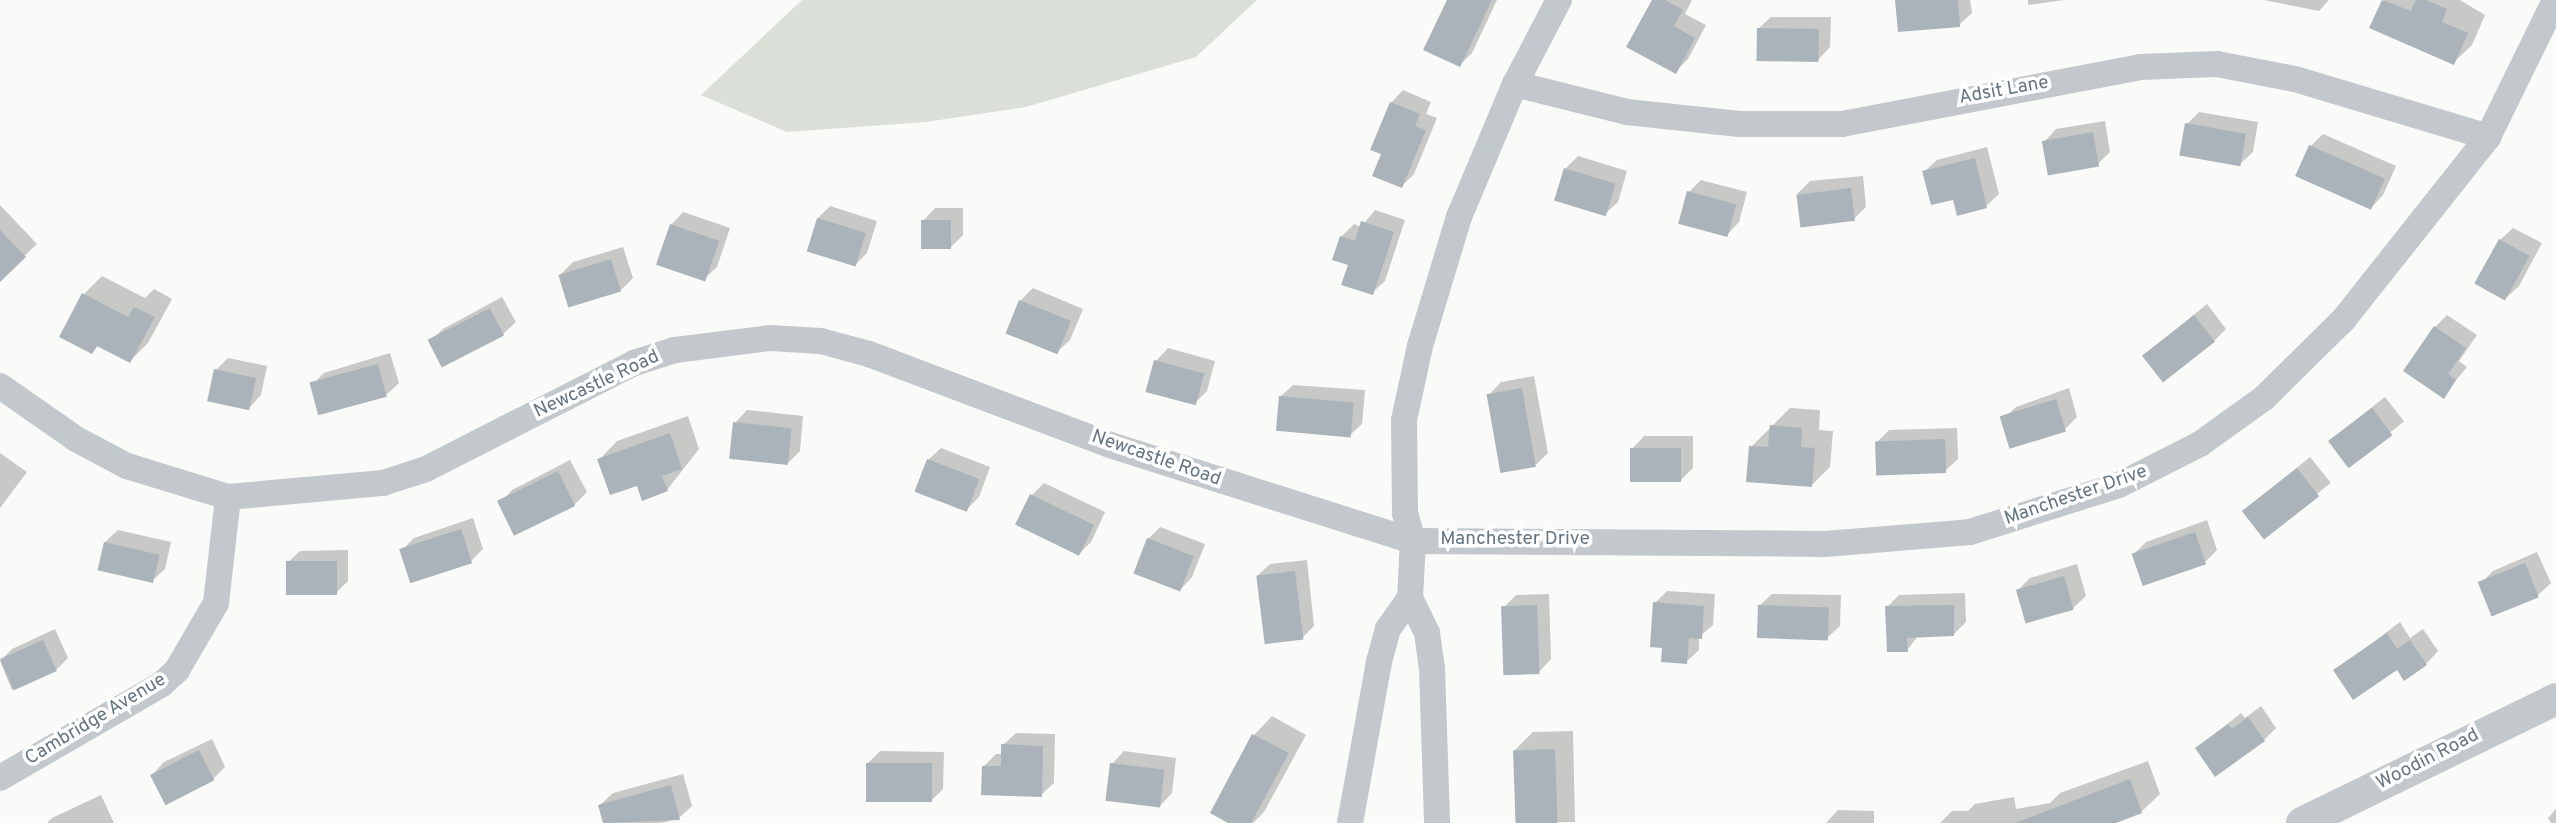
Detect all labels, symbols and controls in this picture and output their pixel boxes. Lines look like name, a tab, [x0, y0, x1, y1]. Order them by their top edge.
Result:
street label: Adsit Lane	[1957, 72, 2051, 110]
street label: Newcastle Road	[531, 346, 663, 424]
street label: Newcastle Road	[1088, 426, 1224, 492]
street label: Manchester Drive	[2002, 461, 2150, 531]
street label: Manchester Drive	[1440, 529, 1590, 551]
street label: Cambridge Avenue	[21, 669, 171, 771]
street label: Woodin Road	[2373, 724, 2483, 796]

